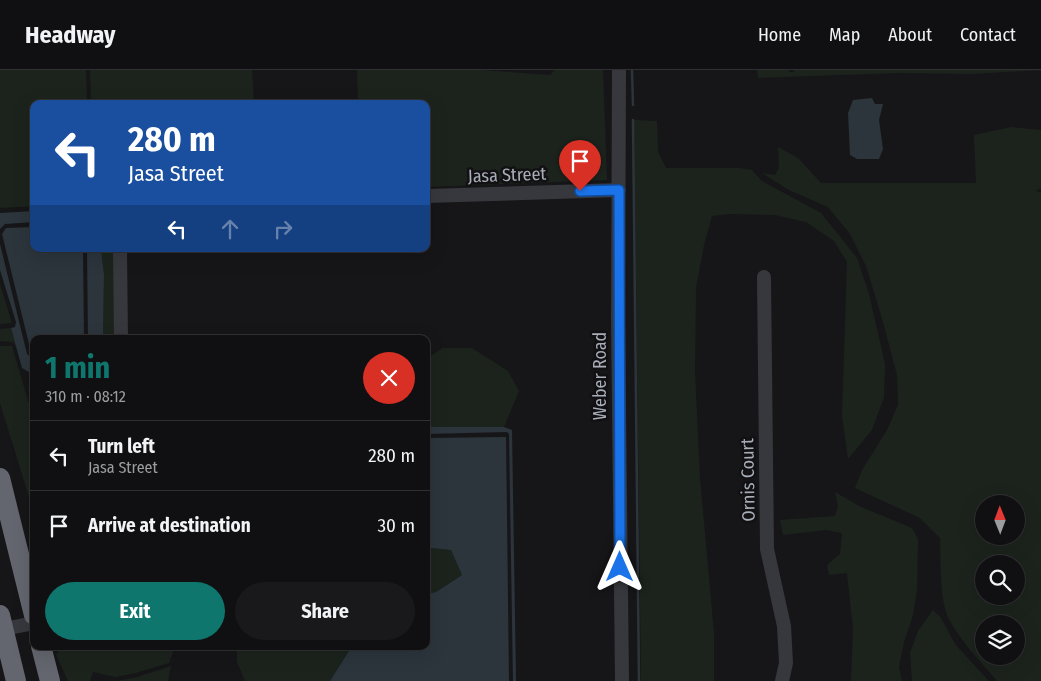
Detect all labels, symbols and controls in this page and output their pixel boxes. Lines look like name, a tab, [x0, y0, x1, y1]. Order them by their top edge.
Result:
text: Headway	[25, 21, 116, 49]
text: Home	[758, 24, 801, 46]
text: Map	[829, 24, 860, 46]
text: About	[888, 24, 932, 46]
text: Contact	[960, 24, 1016, 46]
text: 280 m	[128, 118, 216, 160]
icon: left	[45, 120, 110, 185]
pin	[559, 140, 601, 191]
icon: arrive	[566, 147, 594, 175]
text: Jasa Street	[128, 160, 224, 187]
street label: Jasa Street	[467, 163, 547, 187]
icon: left	[163, 215, 191, 243]
icon: ahead	[216, 215, 244, 243]
icon: right	[269, 215, 297, 243]
street label: Weber Road	[589, 332, 611, 420]
text: 1 min	[45, 350, 110, 386]
button: close	[363, 352, 415, 404]
text: 310 m · 08:12	[45, 387, 126, 406]
text: Turn left	[88, 435, 155, 458]
street label: Ornis Court	[736, 438, 760, 522]
icon: left	[45, 442, 73, 470]
text: 280 m	[368, 444, 415, 467]
text: Jasa Street	[88, 458, 158, 477]
north arrow	[975, 495, 1025, 545]
map controls	[975, 495, 1025, 665]
icon: arrive	[45, 512, 73, 540]
text: Arrive at destination	[88, 514, 251, 537]
text: 30 m	[377, 514, 415, 537]
position arrow	[593, 540, 645, 592]
button: search	[975, 555, 1025, 605]
button: Exit	[45, 582, 225, 640]
button: Share	[235, 582, 415, 640]
button: layers	[975, 615, 1025, 665]

